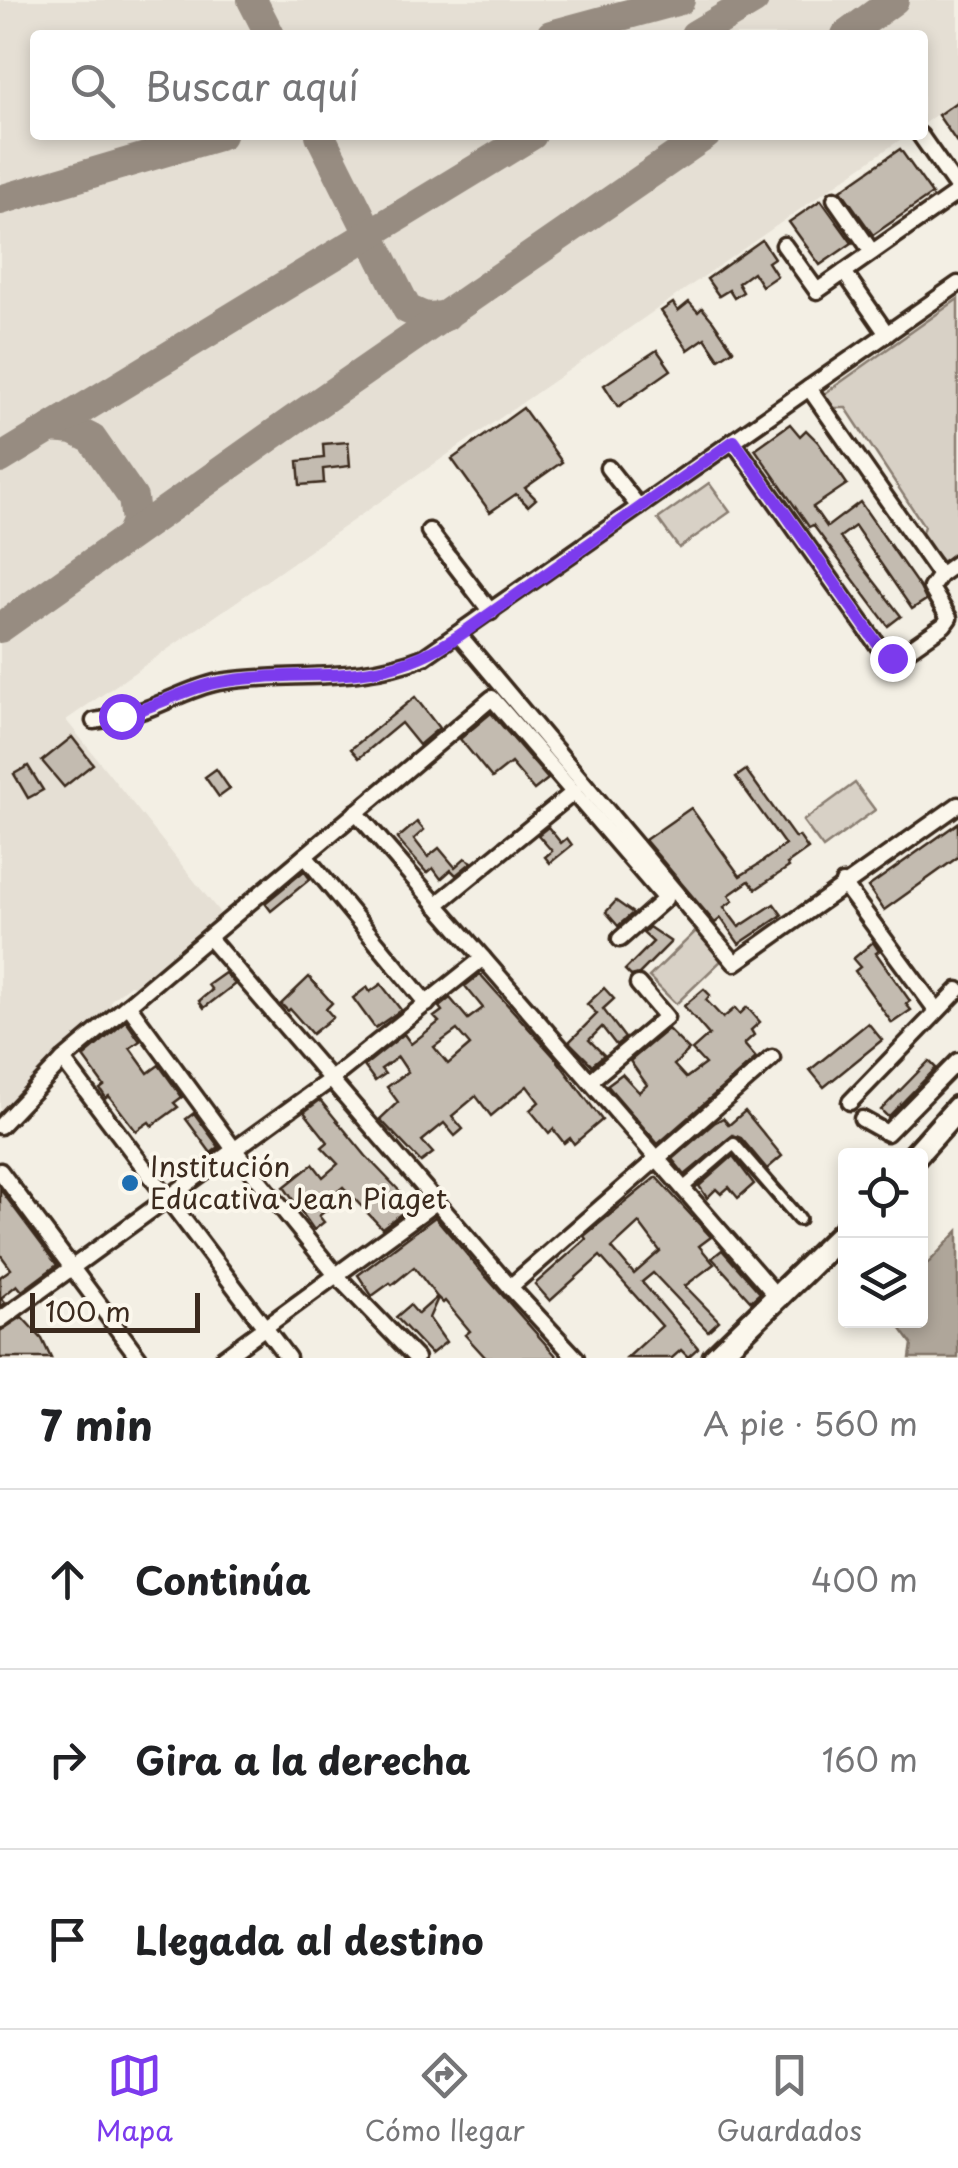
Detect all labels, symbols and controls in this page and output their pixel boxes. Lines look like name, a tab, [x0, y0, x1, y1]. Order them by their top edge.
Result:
search box	[30, 30, 928, 140]
text: Buscar aquí	[145, 57, 359, 114]
icon: search	[65, 58, 120, 113]
route end	[870, 636, 916, 682]
route start	[99, 694, 145, 740]
place label: Institución Educativa Jean Piaget	[150, 1144, 447, 1219]
map controls	[838, 1148, 928, 1328]
button: locate	[838, 1148, 928, 1238]
marker: Institución Educativa Jean Piaget	[119, 1172, 141, 1194]
button: layers	[838, 1238, 928, 1328]
scale bar	[30, 1288, 200, 1332]
text: 100 m	[45, 1289, 131, 1332]
text: 7 min	[40, 1392, 153, 1455]
text: A pie · 560 m	[703, 1399, 918, 1447]
text: Continúa	[135, 1551, 311, 1608]
icon: ahead	[40, 1552, 95, 1607]
text: 400 m	[811, 1555, 918, 1603]
text: Gira a la derecha	[135, 1731, 470, 1788]
icon: right	[40, 1732, 95, 1787]
text: 160 m	[822, 1735, 918, 1783]
text: Llegada al destino	[135, 1911, 484, 1968]
icon: arrive	[40, 1912, 95, 1967]
tab: Mapa	[96, 2048, 173, 2151]
tab: Cómo llegar	[365, 2048, 525, 2151]
tab: Guardados	[716, 2048, 862, 2151]

